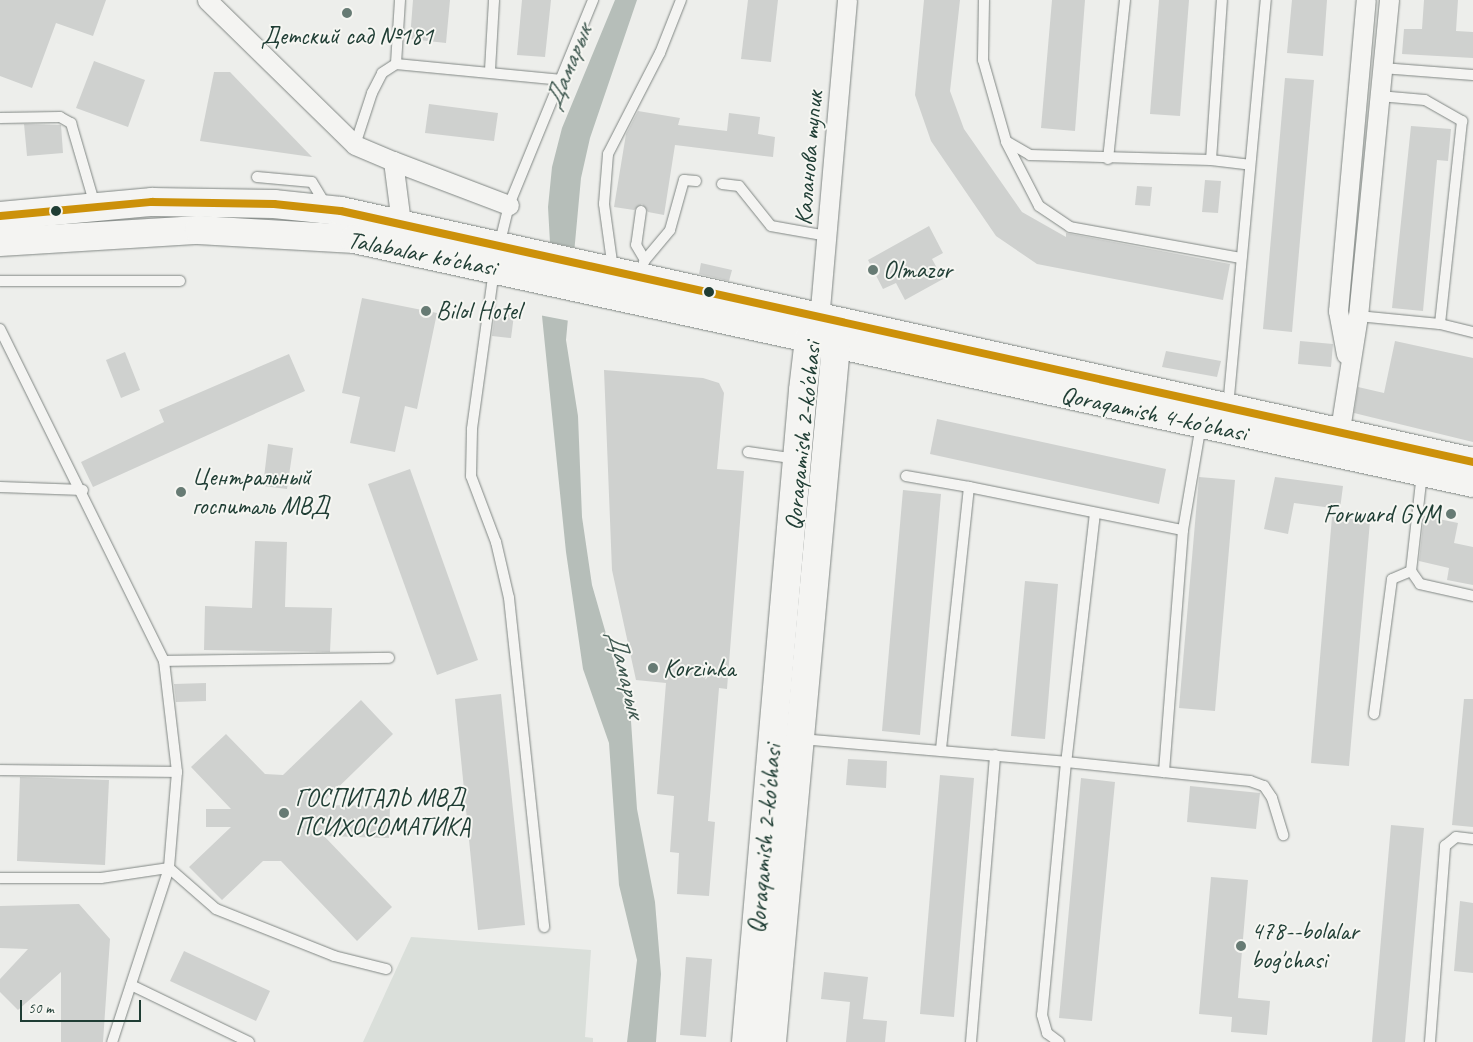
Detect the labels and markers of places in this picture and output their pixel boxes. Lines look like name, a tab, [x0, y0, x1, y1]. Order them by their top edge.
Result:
marker: Детский сад №181	[341, 7, 353, 19]
place label: Детский сад №181	[261, 21, 433, 51]
unlabelled marker	[51, 206, 61, 216]
place label: Olmazor	[883, 255, 952, 285]
marker: Olmazor	[867, 264, 879, 276]
unlabelled marker	[704, 287, 714, 297]
place label: Bilol Hotel	[436, 296, 521, 326]
marker: Bilol Hotel	[420, 305, 432, 317]
place label: Центральный госпиталь МВД	[192, 463, 329, 522]
marker: Центральный госпиталь МВД	[174, 485, 188, 499]
place label: Forward GYM	[1323, 499, 1441, 529]
marker: Forward GYM	[1445, 508, 1457, 520]
place label: Korzinka	[663, 653, 735, 683]
marker: Korzinka	[647, 662, 659, 674]
place label: ГОСПИТАЛЬ МВД ПСИХОСОМАТИКА	[295, 784, 470, 843]
marker: ГОСПИТАЛЬ МВД ПСИХОСОМАТИКА	[277, 806, 291, 820]
place label: 478--bolalar bog'chasi	[1251, 917, 1358, 976]
marker: 478--bolalar bog'chasi	[1235, 940, 1247, 952]

